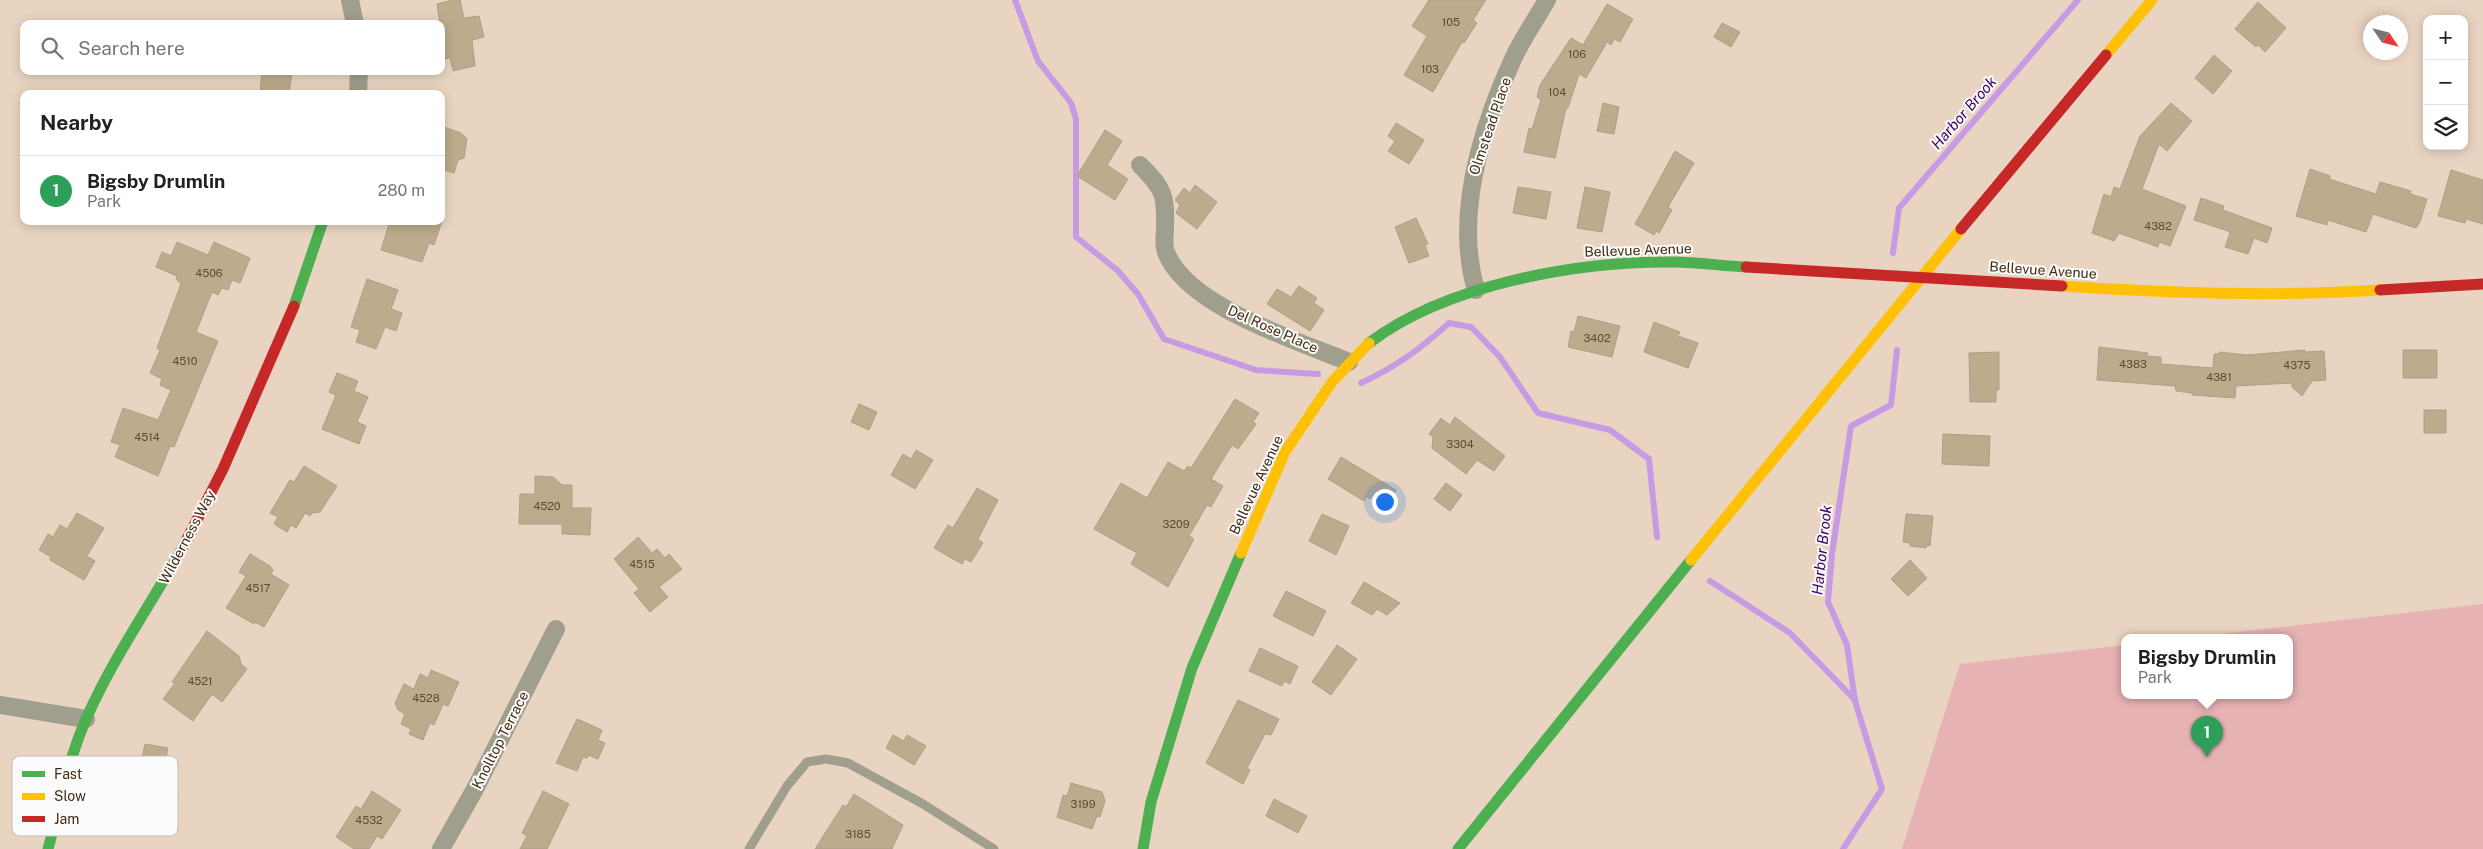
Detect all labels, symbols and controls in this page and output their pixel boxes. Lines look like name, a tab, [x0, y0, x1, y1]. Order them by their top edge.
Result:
north arrow	[2363, 15, 2408, 60]
map controls	[2423, 15, 2468, 150]
button: +	[2423, 15, 2468, 60]
house number: 105	[1442, 16, 1460, 28]
search box	[20, 20, 445, 75]
icon: search	[38, 34, 66, 62]
text: Search here	[78, 37, 185, 59]
house number: 106	[1568, 48, 1586, 60]
button: −	[2423, 60, 2468, 105]
house number: 103	[1421, 63, 1439, 75]
water label: Harbor Brook	[1928, 72, 2000, 152]
street label: Olmstead Place	[1466, 75, 1514, 177]
house number: 104	[1548, 86, 1566, 98]
button: layers	[2423, 105, 2468, 150]
text: Nearby	[40, 110, 113, 135]
text: Bigsby Drumlin	[87, 170, 225, 192]
text: 1	[53, 181, 59, 200]
text: 280 m	[378, 181, 425, 200]
text: Park	[87, 192, 121, 211]
house number: 4382	[2144, 220, 2172, 232]
street label: Bellevue Avenue	[1584, 240, 1692, 260]
street label: Bellevue Avenue	[1989, 258, 2097, 282]
house number: 4506	[195, 267, 223, 279]
street label: Del Rose Place	[1225, 302, 1321, 356]
house number: 3402	[1583, 332, 1611, 344]
house number: 4510	[172, 355, 198, 367]
house number: 4383	[2119, 358, 2147, 370]
house number: 4375	[2283, 359, 2311, 371]
house number: 4381	[2206, 371, 2232, 383]
house number: 4514	[134, 431, 160, 443]
street label: Bellevue Avenue	[1226, 433, 1286, 537]
house number: 3304	[1446, 438, 1474, 450]
street label: Wilderness Way	[156, 487, 219, 586]
your location	[1372, 489, 1398, 515]
house number: 4520	[533, 500, 561, 512]
water label: Harbor Brook	[1808, 503, 1835, 596]
house number: 3209	[1162, 518, 1190, 530]
house number: 4515	[629, 558, 655, 570]
house number: 4517	[246, 582, 271, 594]
popup	[2121, 634, 2293, 699]
text: Bigsby Drumlin	[2138, 646, 2276, 668]
text: Park	[2138, 668, 2172, 687]
house number: 4521	[188, 675, 212, 687]
street label: Knolltop Terrace	[469, 689, 532, 791]
house number: 4528	[412, 692, 440, 704]
pin: 1	[2191, 716, 2223, 757]
legend	[12, 756, 178, 836]
text: Fast	[54, 766, 82, 782]
text: Slow	[54, 788, 86, 804]
house number: 3199	[1070, 798, 1096, 810]
text: Jam	[54, 811, 79, 827]
house number: 4532	[355, 814, 383, 826]
house number: 3185	[845, 828, 871, 840]

